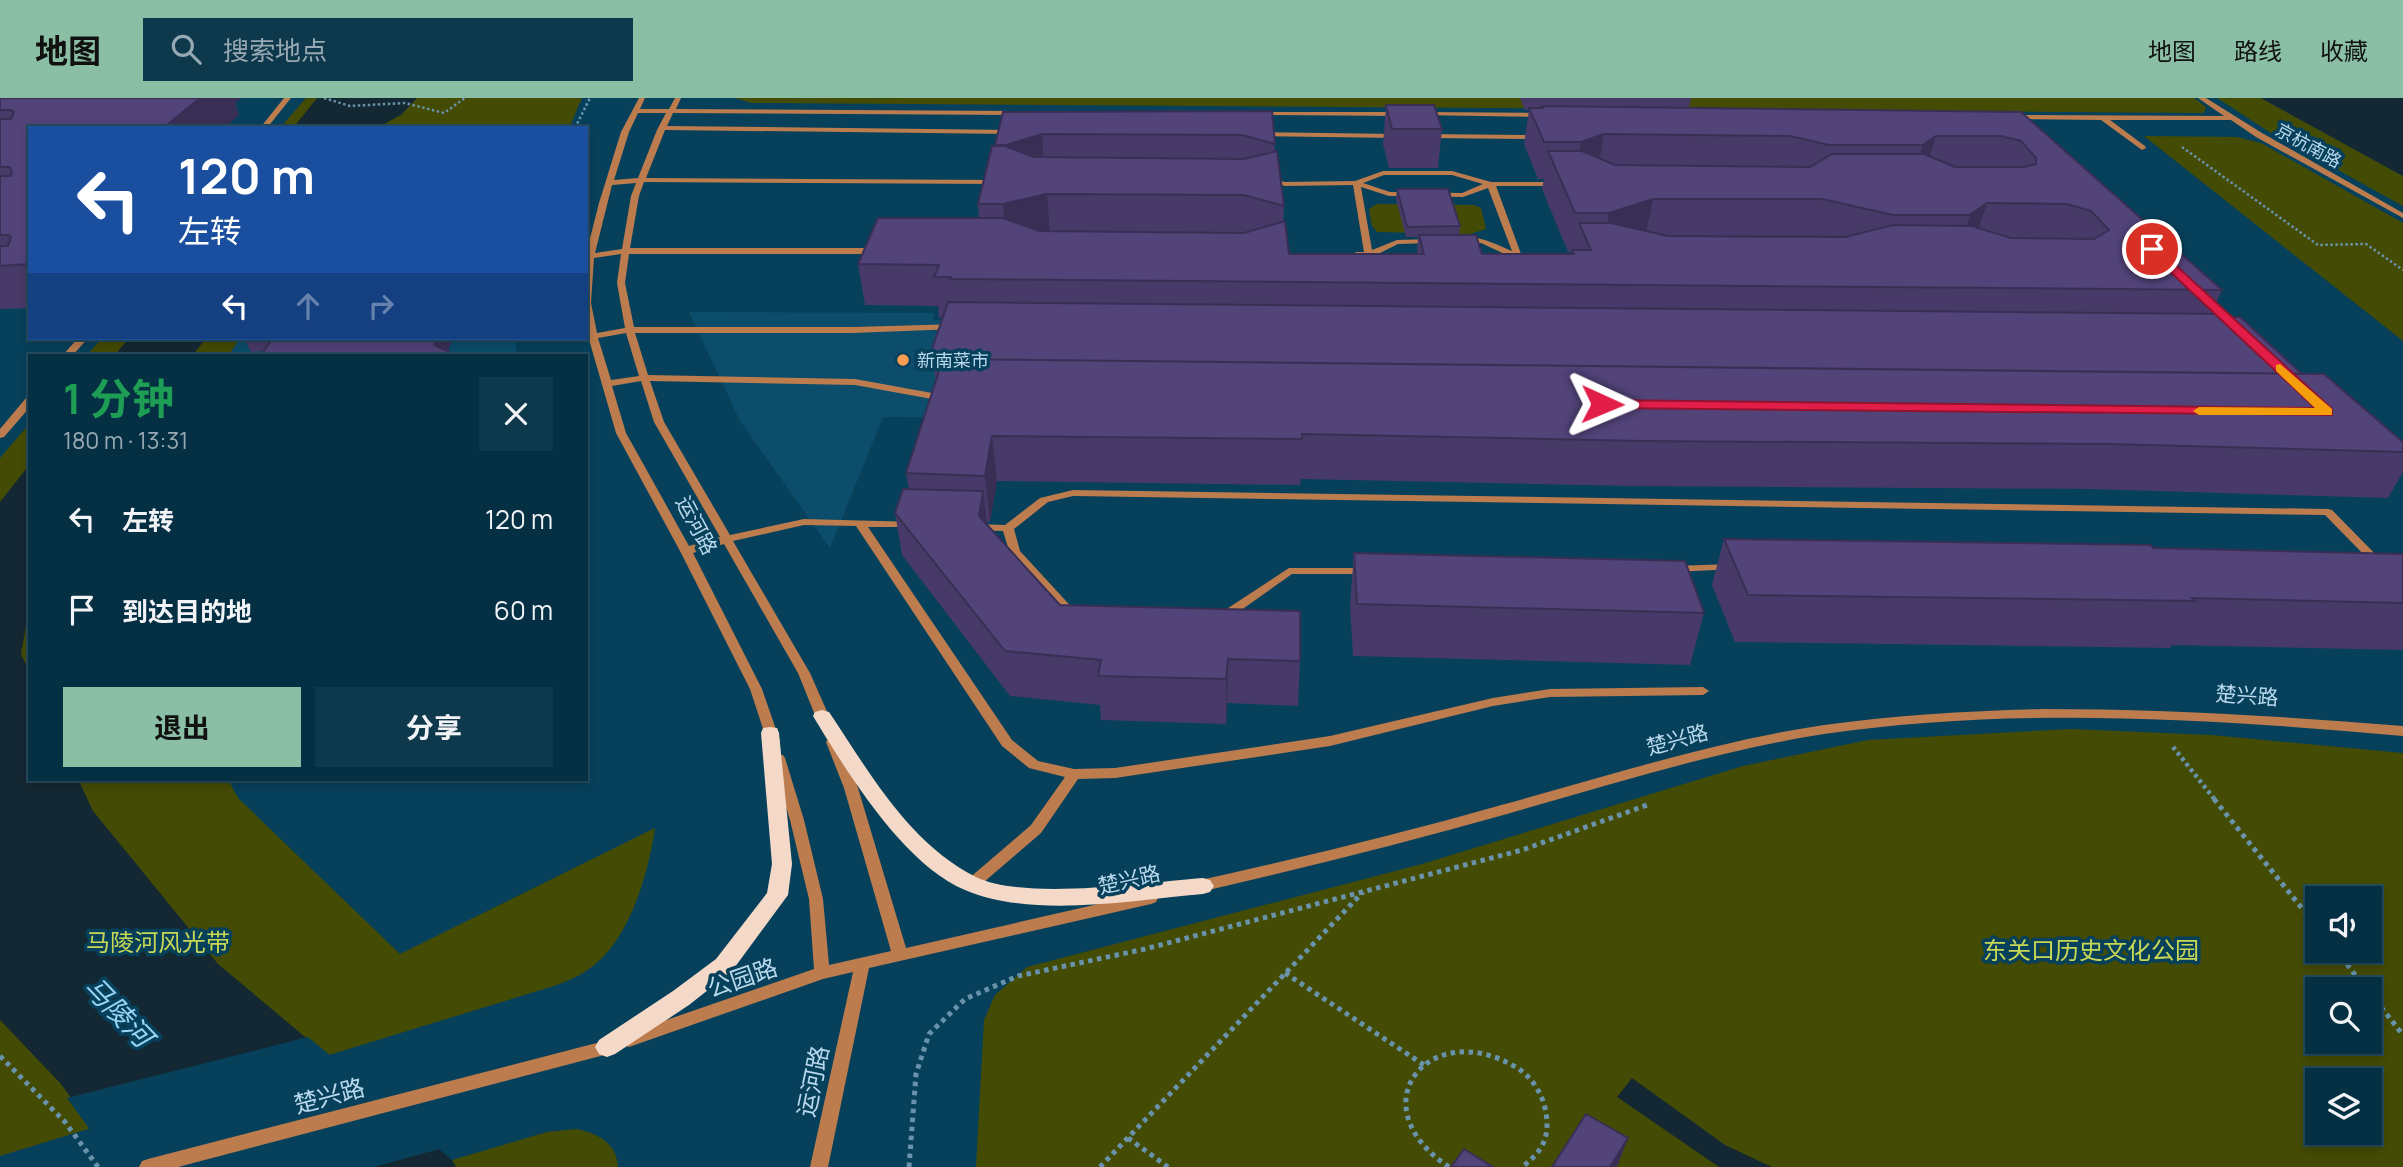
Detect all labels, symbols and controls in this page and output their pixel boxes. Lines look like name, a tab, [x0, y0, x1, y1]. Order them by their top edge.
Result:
search box	[143, 18, 633, 81]
text: 地图	[35, 28, 101, 73]
icon: search	[167, 30, 205, 68]
text: 搜索地点	[223, 32, 327, 68]
text: 地图	[2148, 34, 2196, 67]
text: 路线	[2234, 34, 2282, 67]
text: 收藏	[2320, 34, 2368, 67]
street label: 京杭南路	[2272, 117, 2346, 173]
text: 120 m	[178, 142, 315, 209]
icon: left	[63, 154, 154, 245]
text: 左转	[178, 209, 242, 253]
pin	[2122, 219, 2182, 279]
icon: arrive	[2133, 230, 2171, 268]
icon: left	[216, 287, 254, 325]
icon: ahead	[289, 287, 327, 325]
icon: right	[362, 287, 400, 325]
place label: 新南菜市	[917, 348, 989, 372]
marker: 新南菜市	[895, 352, 911, 368]
position arrow	[1565, 367, 1639, 441]
text: 1 分钟	[63, 369, 174, 427]
button: close	[479, 377, 553, 451]
text: 180 m · 13:31	[63, 424, 188, 456]
street label: 运河路	[670, 491, 724, 559]
icon: left	[63, 500, 101, 538]
text: 120 m	[485, 501, 553, 537]
text: 左转	[122, 502, 174, 538]
icon: arrive	[63, 591, 101, 629]
text: 60 m	[494, 592, 553, 628]
text: 到达目的地	[122, 593, 252, 629]
street label: 楚兴路	[2215, 679, 2279, 711]
button: 退出	[63, 687, 301, 767]
button: 分享	[315, 687, 553, 767]
street label: 楚兴路	[1643, 717, 1711, 761]
street label: 楚兴路	[1095, 858, 1163, 900]
map controls	[2305, 886, 2382, 1145]
button: sound	[2305, 886, 2382, 963]
park label: 马陵河风光带	[86, 925, 230, 958]
park label: 东关口历史文化公园	[1983, 933, 2199, 966]
street label: 公园路	[703, 950, 781, 1004]
water label: 马陵河	[76, 968, 165, 1058]
button: search	[2305, 977, 2382, 1054]
street label: 运河路	[788, 1042, 836, 1120]
button: layers	[2305, 1068, 2382, 1145]
street label: 楚兴路	[290, 1070, 368, 1120]

